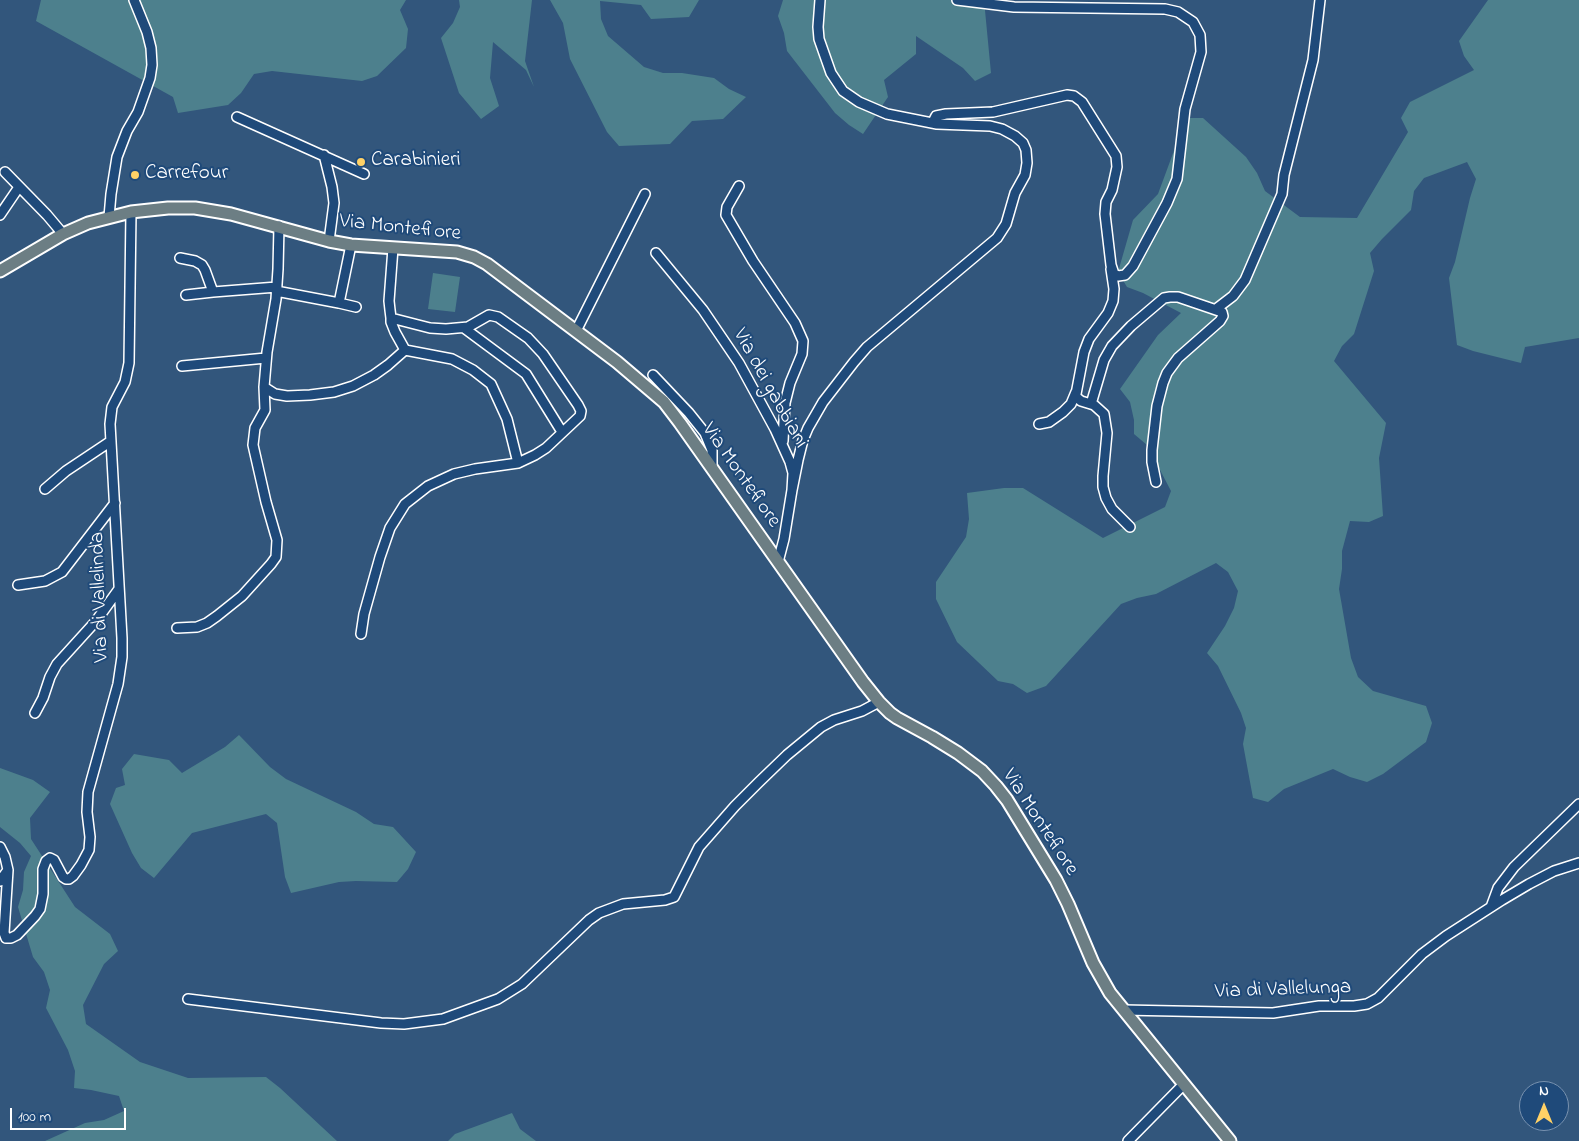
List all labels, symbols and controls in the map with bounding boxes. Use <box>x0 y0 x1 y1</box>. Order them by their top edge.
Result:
place label: Carabinieri <box>371 149 460 175</box>
marker: Carabinieri <box>355 156 367 168</box>
place label: Carrefour <box>145 162 228 188</box>
marker: Carrefour <box>129 169 141 181</box>
street label: Via Montefiore <box>338 210 462 248</box>
street label: Via dei gabbiani <box>726 325 812 453</box>
street label: Via Montefiore <box>695 419 785 533</box>
street label: Via di Vallelinda <box>86 531 116 663</box>
street label: Via Montefiore <box>995 765 1083 881</box>
street label: Via di Vallelunga <box>1214 976 1352 1006</box>
north arrow <box>1519 1081 1569 1131</box>
text: N <box>1539 1081 1549 1102</box>
scale bar <box>12 1098 129 1130</box>
text: 100 m <box>18 1106 51 1128</box>

